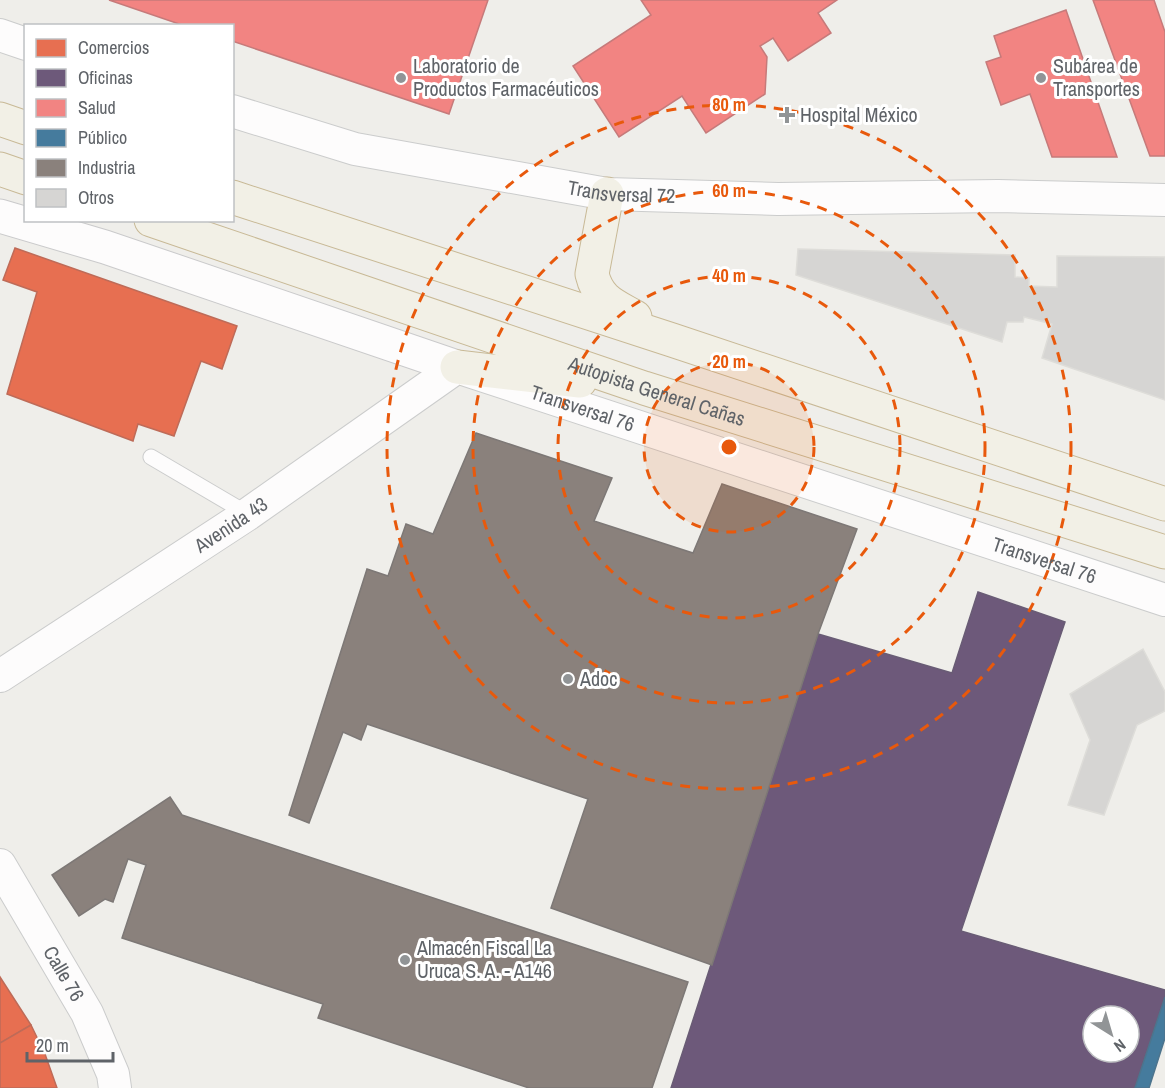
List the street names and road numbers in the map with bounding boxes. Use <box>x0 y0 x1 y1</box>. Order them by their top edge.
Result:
street label: Transversal 72 <box>566 173 676 209</box>
street label: Autopista General Cañas <box>564 349 749 432</box>
street label: Transversal 76 <box>527 378 638 438</box>
street label: Avenida 43 <box>188 490 273 559</box>
street label: Transversal 76 <box>989 530 1100 589</box>
street label: Calle 76 <box>37 941 91 1006</box>

